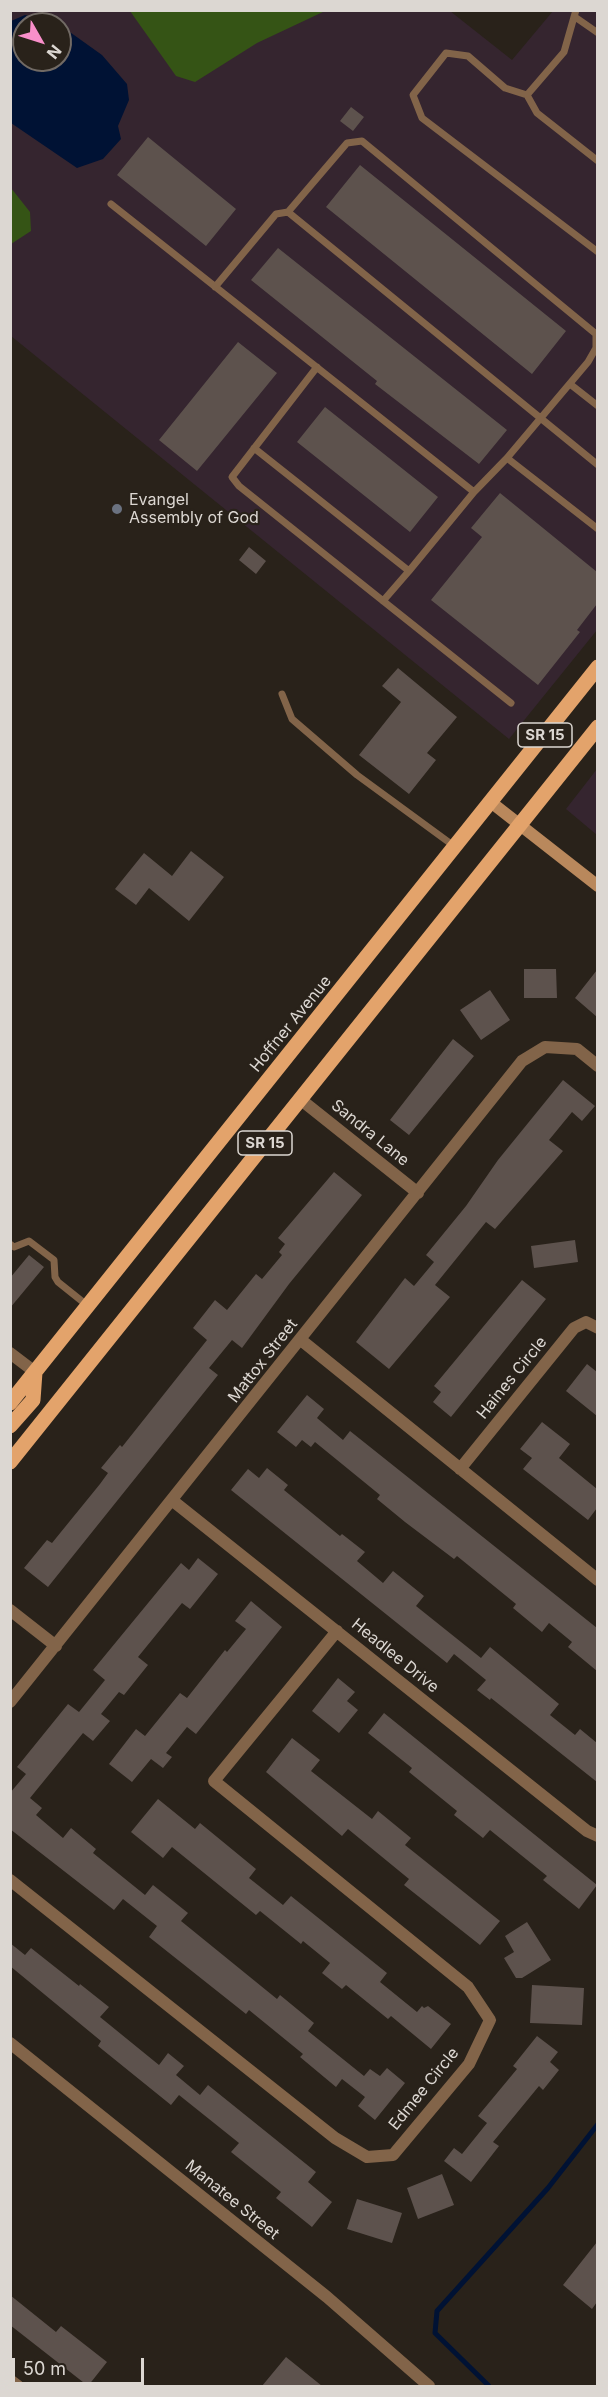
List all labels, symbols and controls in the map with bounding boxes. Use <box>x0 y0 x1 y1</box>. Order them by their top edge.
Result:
north arrow <box>12 12 72 72</box>
text: N <box>43 41 66 63</box>
place label: Evangel Assembly of God <box>129 490 259 528</box>
marker: Evangel Assembly of God <box>110 502 124 516</box>
road number: SR 15 <box>518 723 572 747</box>
street label: Hoffner Avenue <box>246 972 336 1076</box>
street label: Sandra Lane <box>327 1096 413 1170</box>
road number: SR 15 <box>238 1131 292 1155</box>
street label: Mattox Street <box>224 1315 302 1407</box>
street label: Haines Circle <box>473 1333 551 1423</box>
street label: Headlee Drive <box>347 1615 443 1697</box>
street label: Edmee Circle <box>385 2044 463 2134</box>
street label: Manatee Street <box>181 2156 283 2244</box>
scale bar <box>15 2346 147 2384</box>
text: 50 m <box>23 2358 66 2379</box>

